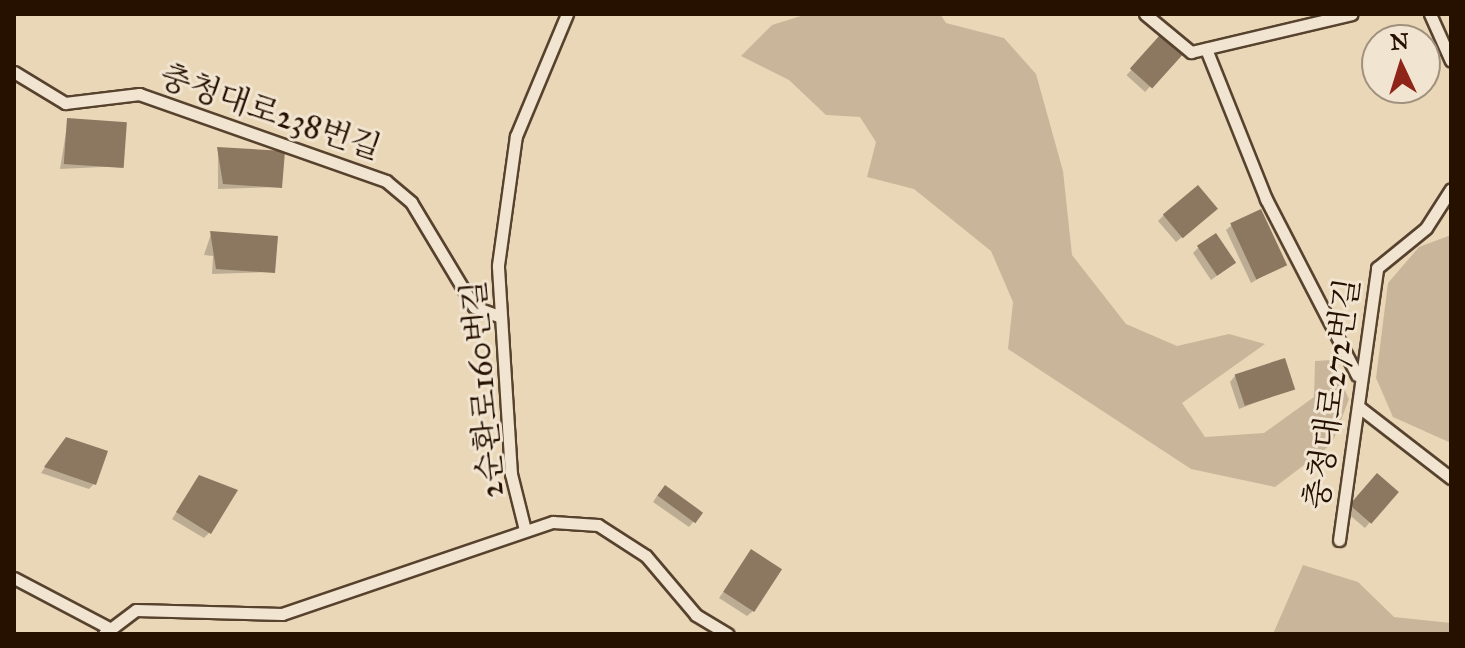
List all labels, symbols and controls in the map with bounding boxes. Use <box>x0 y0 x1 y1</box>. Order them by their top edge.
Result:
north arrow <box>1361 24 1441 104</box>
text: N <box>1389 27 1410 56</box>
street label: 충청대로238번길 <box>155 57 385 169</box>
street label: 충청대로272번길 <box>1298 276 1368 512</box>
street label: 2순환로160번길 <box>455 279 513 499</box>

